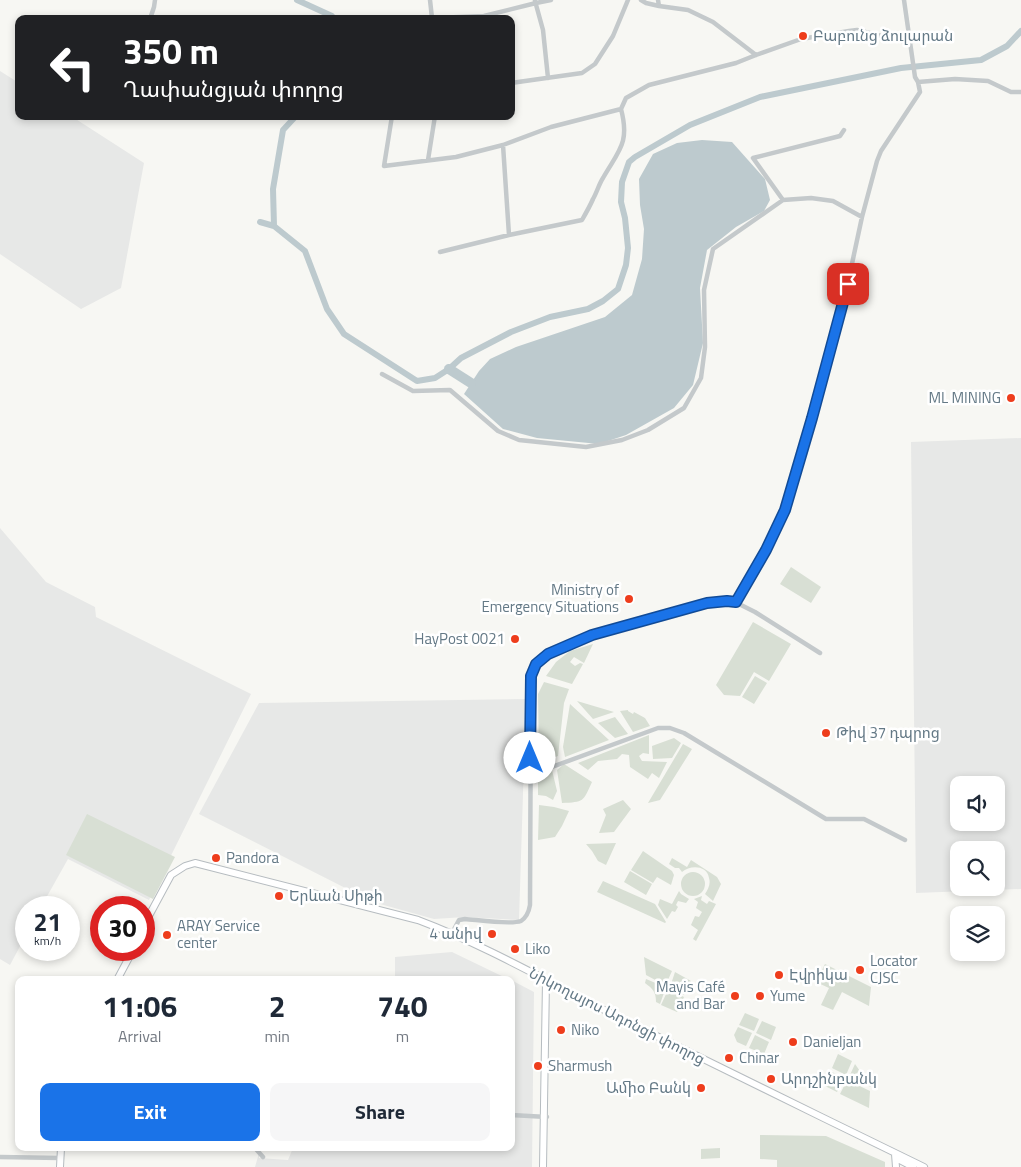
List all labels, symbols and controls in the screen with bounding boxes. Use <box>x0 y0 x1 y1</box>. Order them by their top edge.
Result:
text: 350 m <box>123 24 219 78</box>
place label: Բաբունց ձուլարան <box>813 24 953 47</box>
marker: Բաբունց ձուլարան <box>797 30 809 42</box>
icon: left <box>40 35 105 100</box>
text: Ղափանցյան փողոց <box>123 72 344 106</box>
pin <box>827 263 869 305</box>
icon: arrive <box>834 270 862 298</box>
place label: ML MINING <box>928 386 1001 409</box>
marker: ML MINING <box>1005 392 1017 404</box>
place label: Ministry of Emergency Situations <box>481 578 619 618</box>
marker: Ministry of Emergency Situations <box>623 593 635 605</box>
place label: HayPost 0021 <box>414 627 505 650</box>
marker: HayPost 0021 <box>509 633 521 645</box>
place label: Թիվ 37 դպրոց <box>836 721 940 744</box>
marker: Թիվ 37 դպրոց <box>820 727 832 739</box>
position arrow <box>503 731 555 783</box>
map controls <box>950 776 1005 961</box>
button: sound <box>950 776 1005 831</box>
button: search <box>950 841 1005 896</box>
place label: Pandora <box>226 846 279 869</box>
marker: Pandora <box>210 852 222 864</box>
place label: Երևան Սիթի <box>289 884 383 907</box>
marker: Երևան Սիթի <box>273 890 285 902</box>
speed limit sign: 30 <box>90 896 155 961</box>
text: 21 <box>33 903 62 941</box>
button: layers <box>950 906 1005 961</box>
place label: ARAY Service center <box>177 914 260 954</box>
place label: 4 անիվ <box>430 922 483 945</box>
marker: 4 անիվ <box>486 928 498 940</box>
marker: ARAY Service center <box>161 929 173 941</box>
text: km/h <box>34 931 61 950</box>
place label: Liko <box>525 937 550 960</box>
marker: Liko <box>509 943 521 955</box>
place label: Locator CJSC <box>870 949 917 989</box>
street label: Նիկողայոս Ադոնցի փողոց <box>525 961 709 1070</box>
place label: Էվրիկա <box>789 963 848 986</box>
marker: Locator CJSC <box>854 964 866 976</box>
marker: Էվրիկա <box>773 969 785 981</box>
place label: Mayis Café and Bar <box>656 975 725 1015</box>
text: 11:06 <box>102 983 177 1029</box>
text: 2 <box>269 983 286 1029</box>
text: 740 <box>377 983 428 1029</box>
place label: Yume <box>770 984 805 1007</box>
marker: Mayis Café and Bar <box>729 990 741 1002</box>
marker: Yume <box>754 990 766 1002</box>
place label: Niko <box>571 1018 599 1041</box>
text: Arrival <box>118 1024 161 1048</box>
text: min <box>264 1024 290 1048</box>
text: m <box>396 1024 409 1048</box>
marker: Niko <box>555 1024 567 1036</box>
place label: Danieljan <box>803 1030 861 1053</box>
marker: Danieljan <box>787 1036 799 1048</box>
place label: Chinar <box>739 1046 779 1069</box>
marker: Chinar <box>723 1052 735 1064</box>
place label: Sharmush <box>548 1054 612 1077</box>
marker: Sharmush <box>532 1060 544 1072</box>
place label: Արդշինբանկ <box>781 1067 877 1090</box>
marker: Արդշինբանկ <box>765 1073 777 1085</box>
place label: Ամիօ Բանկ <box>606 1076 691 1099</box>
marker: Ամիօ Բանկ <box>695 1082 707 1094</box>
button: Exit <box>40 1083 260 1141</box>
button: Share <box>270 1083 490 1141</box>

